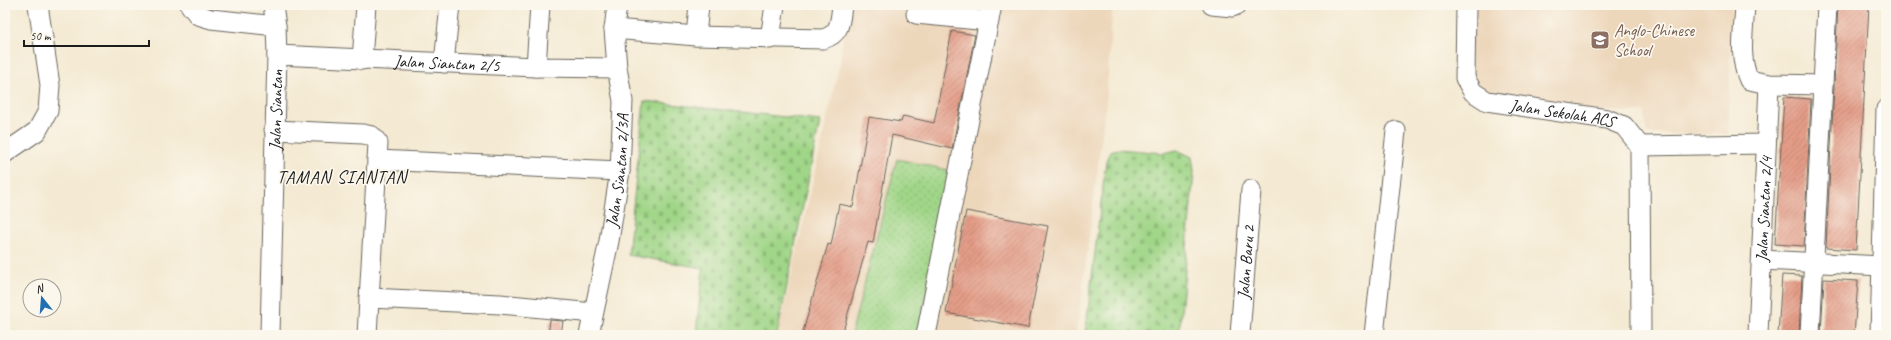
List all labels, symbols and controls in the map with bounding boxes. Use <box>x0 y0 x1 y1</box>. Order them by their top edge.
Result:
place label: Anglo-Chinese School <box>1614 20 1696 61</box>
scale bar <box>24 22 149 48</box>
text: 50 m <box>30 28 52 44</box>
school or university icon: Anglo-Chinese School <box>1589 29 1611 51</box>
street label: Jalan Siantan 2/5 <box>393 50 501 76</box>
street label: Jalan Siantan <box>265 69 288 152</box>
street label: Jalan Sekolah ACS <box>1508 94 1620 133</box>
street label: Jalan Siantan 2/3A <box>601 112 633 230</box>
street label: Jalan Siantan 2/4 <box>1751 154 1777 263</box>
district label: TAMAN SIANTAN <box>277 166 409 188</box>
street label: Jalan Baru 2 <box>1233 223 1259 301</box>
north arrow <box>22 278 62 318</box>
text: N <box>34 280 46 296</box>

